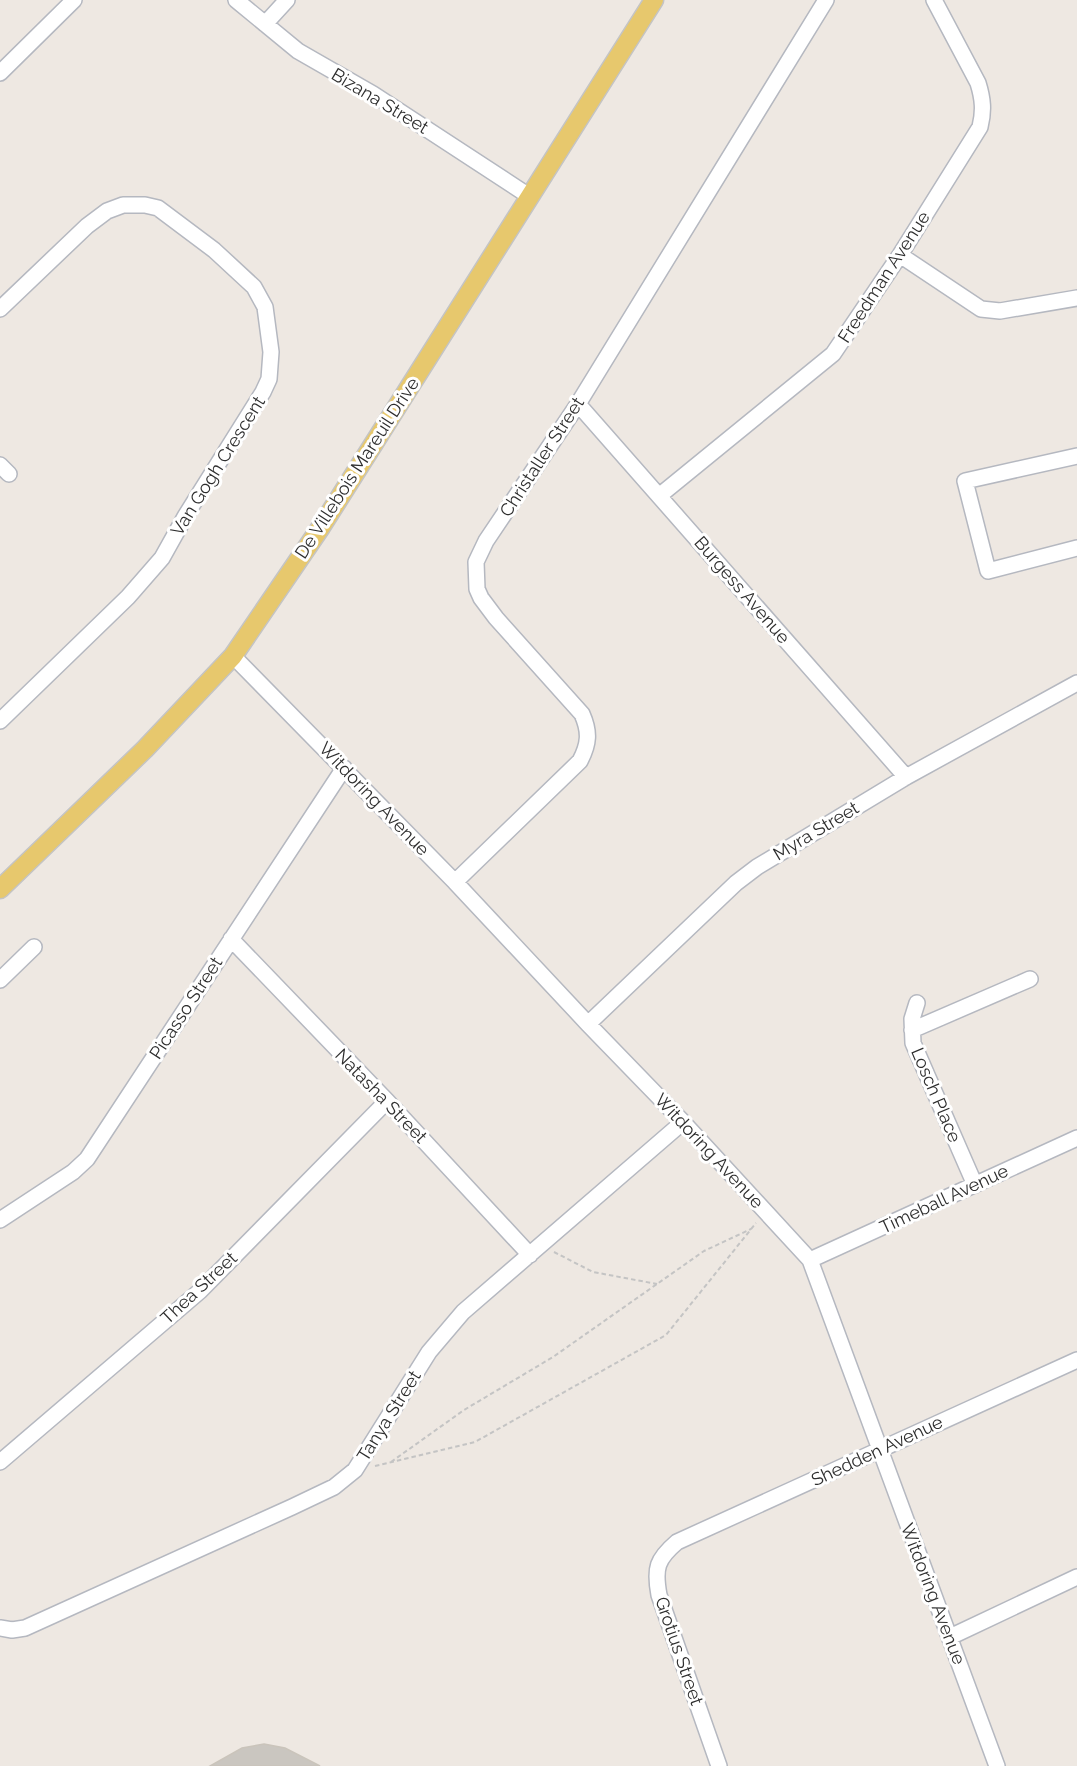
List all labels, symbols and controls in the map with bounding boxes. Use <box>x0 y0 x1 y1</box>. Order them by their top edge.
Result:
street label: Bizana Street <box>328 63 433 138</box>
street label: Freedman Avenue <box>833 207 934 346</box>
street label: De Villebois Mareuil Drive <box>290 373 423 562</box>
street label: Van Gogh Crescent <box>166 392 269 539</box>
street label: Christaller Street <box>495 393 588 520</box>
street label: Burgess Avenue <box>690 532 795 648</box>
street label: Witdoring Avenue <box>315 738 434 860</box>
street label: Myra Street <box>769 797 862 864</box>
street label: Picasso Street <box>145 953 226 1063</box>
street label: Natasha Street <box>331 1044 432 1147</box>
street label: Losch Place <box>907 1044 966 1146</box>
street label: Witdoring Avenue <box>651 1089 768 1213</box>
street label: Timeball Avenue <box>876 1159 1012 1238</box>
street label: Thea Street <box>156 1247 241 1328</box>
street label: Tanya Street <box>352 1366 425 1465</box>
street label: Shedden Avenue <box>808 1411 946 1490</box>
street label: Witdoring Avenue <box>897 1520 970 1668</box>
street label: Grotius Street <box>651 1594 708 1708</box>

